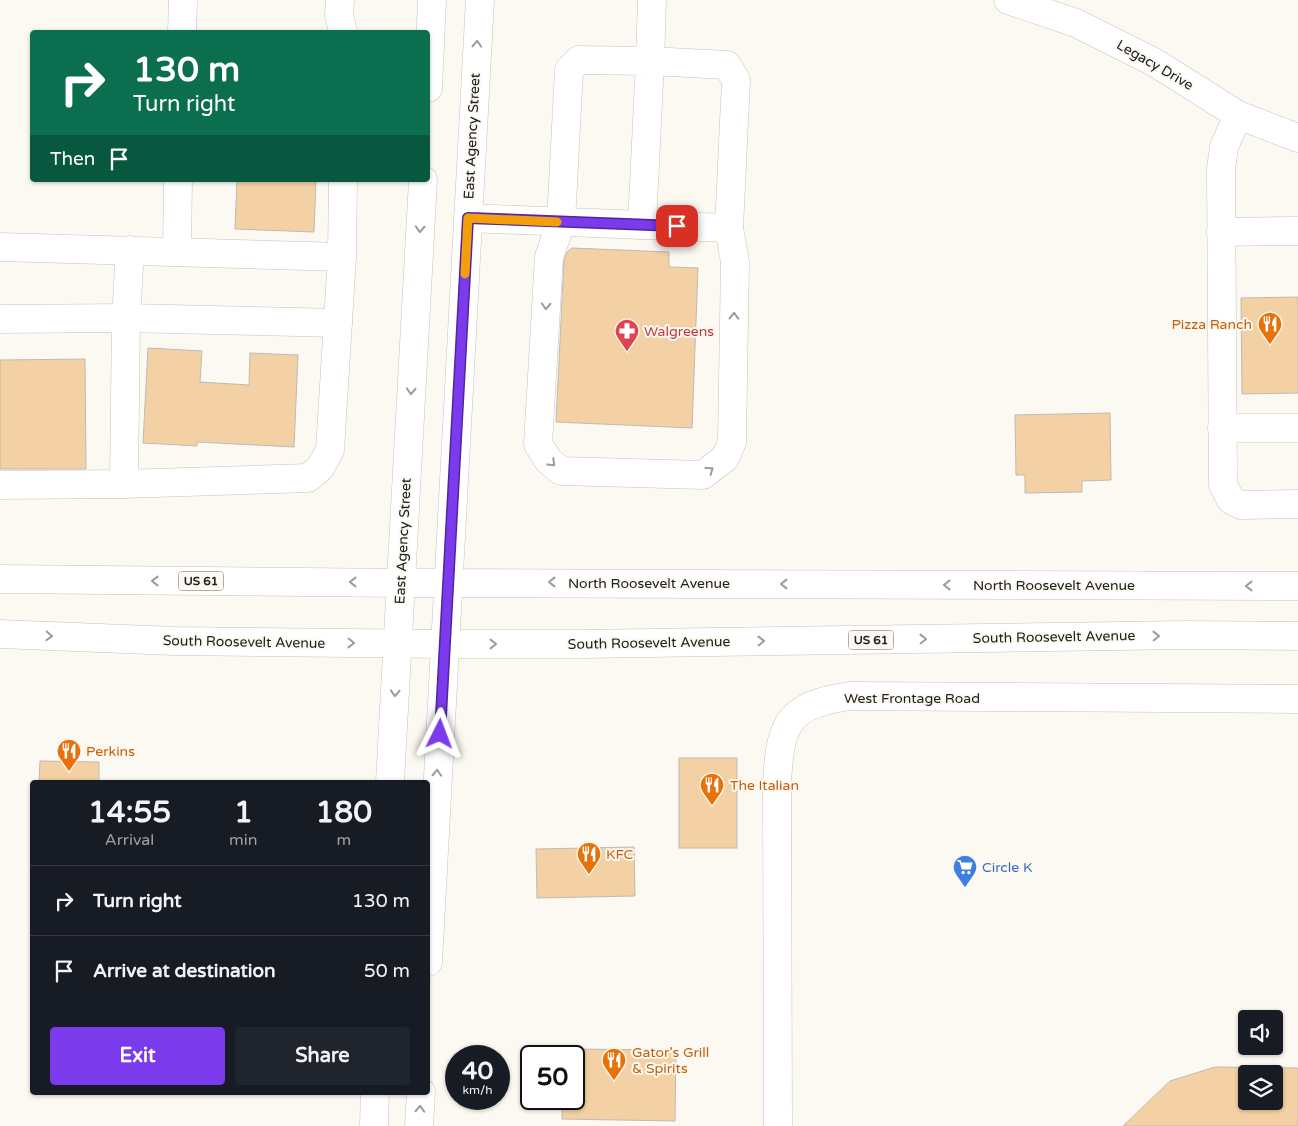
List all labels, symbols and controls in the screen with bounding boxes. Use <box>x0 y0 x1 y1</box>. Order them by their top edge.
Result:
street label: Legacy Drive <box>1114 36 1196 94</box>
one-way arrow <box>472 40 483 48</box>
text: 130 m <box>133 49 240 91</box>
icon: right <box>50 50 115 115</box>
street label: East Agency Street <box>460 72 484 200</box>
text: Turn right <box>133 91 235 117</box>
icon: arrive <box>105 145 133 173</box>
text: Then <box>50 148 95 170</box>
pin <box>656 205 698 247</box>
icon: arrive <box>663 212 691 240</box>
one-way arrow <box>415 225 426 233</box>
one-way arrow <box>541 302 552 310</box>
restaurant icon: Pizza Ranch <box>1257 311 1283 345</box>
one-way arrow <box>729 312 739 320</box>
place label: Pizza Ranch <box>1171 316 1252 333</box>
pharmacy icon: Walgreens <box>614 318 640 352</box>
place label: Walgreens <box>644 323 714 340</box>
one-way arrow <box>406 387 417 395</box>
one-way arrow <box>546 457 555 466</box>
one-way arrow <box>704 467 713 475</box>
street label: East Agency Street <box>391 477 415 605</box>
road number: US 61 <box>178 572 224 590</box>
street label: North Roosevelt Avenue <box>568 575 730 592</box>
one-way arrow <box>151 576 159 586</box>
one-way arrow <box>349 577 356 587</box>
one-way arrow <box>548 577 556 587</box>
street label: North Roosevelt Avenue <box>973 577 1135 594</box>
one-way arrow <box>780 579 788 589</box>
one-way arrow <box>943 580 950 590</box>
one-way arrow <box>1245 581 1253 591</box>
street label: South Roosevelt Avenue <box>973 627 1135 647</box>
road number: US 61 <box>848 630 894 650</box>
one-way arrow <box>45 631 53 642</box>
one-way arrow <box>1152 631 1160 641</box>
street label: South Roosevelt Avenue <box>163 632 325 652</box>
street label: South Roosevelt Avenue <box>568 633 730 653</box>
one-way arrow <box>920 634 928 644</box>
one-way arrow <box>757 636 765 647</box>
one-way arrow <box>348 638 355 648</box>
one-way arrow <box>490 639 498 649</box>
one-way arrow <box>389 689 400 697</box>
street label: West Frontage Road <box>844 690 980 707</box>
position arrow <box>413 707 465 759</box>
restaurant icon: Perkins <box>56 738 82 772</box>
place label: Perkins <box>86 743 135 760</box>
one-way arrow <box>432 769 443 777</box>
restaurant icon: The Italian <box>699 772 725 806</box>
place label: The Italian <box>730 777 799 794</box>
text: 14:55 <box>88 794 171 831</box>
text: 1 <box>234 794 253 831</box>
text: 180 <box>316 794 372 831</box>
text: Arrival <box>105 830 154 850</box>
text: min <box>229 830 258 850</box>
text: m <box>336 830 351 850</box>
restaurant icon: KFC <box>576 841 602 875</box>
place label: KFC <box>606 846 634 863</box>
supermarket icon: Circle K <box>952 854 978 888</box>
place label: Circle K <box>982 859 1032 876</box>
icon: right <box>50 887 78 915</box>
text: Turn right <box>93 890 181 912</box>
text: 130 m <box>352 890 410 912</box>
icon: arrive <box>50 957 78 985</box>
text: Arrive at destination <box>93 960 276 982</box>
text: 50 m <box>364 960 410 982</box>
map controls <box>1238 1010 1283 1110</box>
button: sound <box>1238 1010 1283 1055</box>
button: Exit <box>50 1027 225 1085</box>
button: Share <box>235 1027 410 1085</box>
place label: Gator's Grill & Spirits <box>632 1044 709 1077</box>
speed limit sign: 50 <box>520 1045 585 1110</box>
restaurant icon: Gator's Grill & Spirits <box>601 1047 627 1081</box>
text: 40 <box>462 1056 493 1086</box>
button: layers <box>1238 1065 1283 1110</box>
text: km/h <box>462 1083 493 1097</box>
one-way arrow <box>414 1105 425 1113</box>

